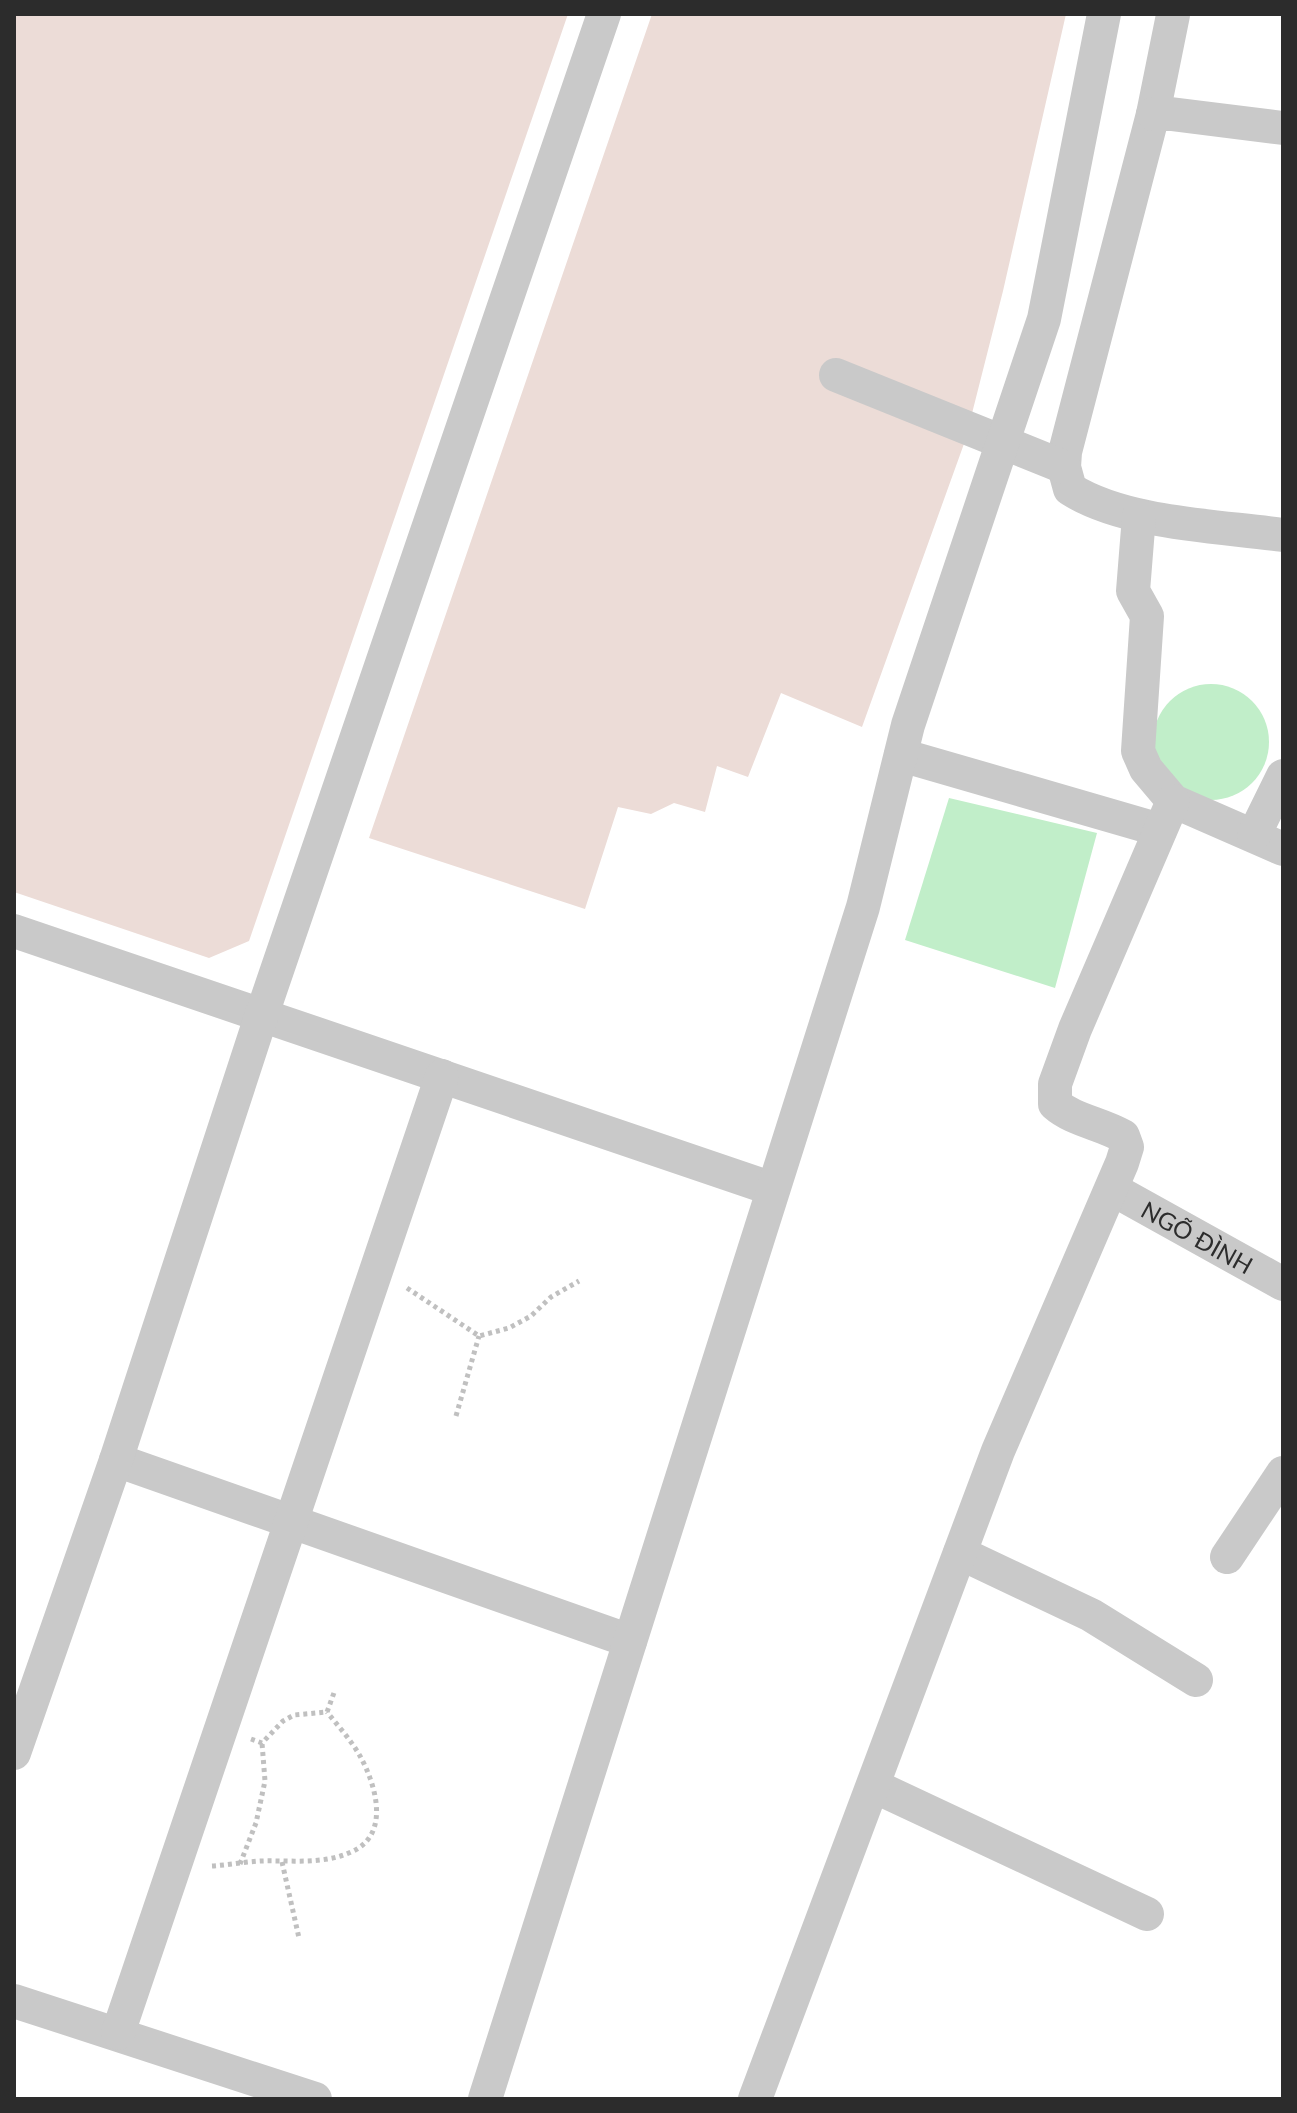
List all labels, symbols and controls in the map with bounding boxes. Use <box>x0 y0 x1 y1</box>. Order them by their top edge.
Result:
street label: NGÕ ĐÌNH <box>1137 1194 1259 1279</box>

